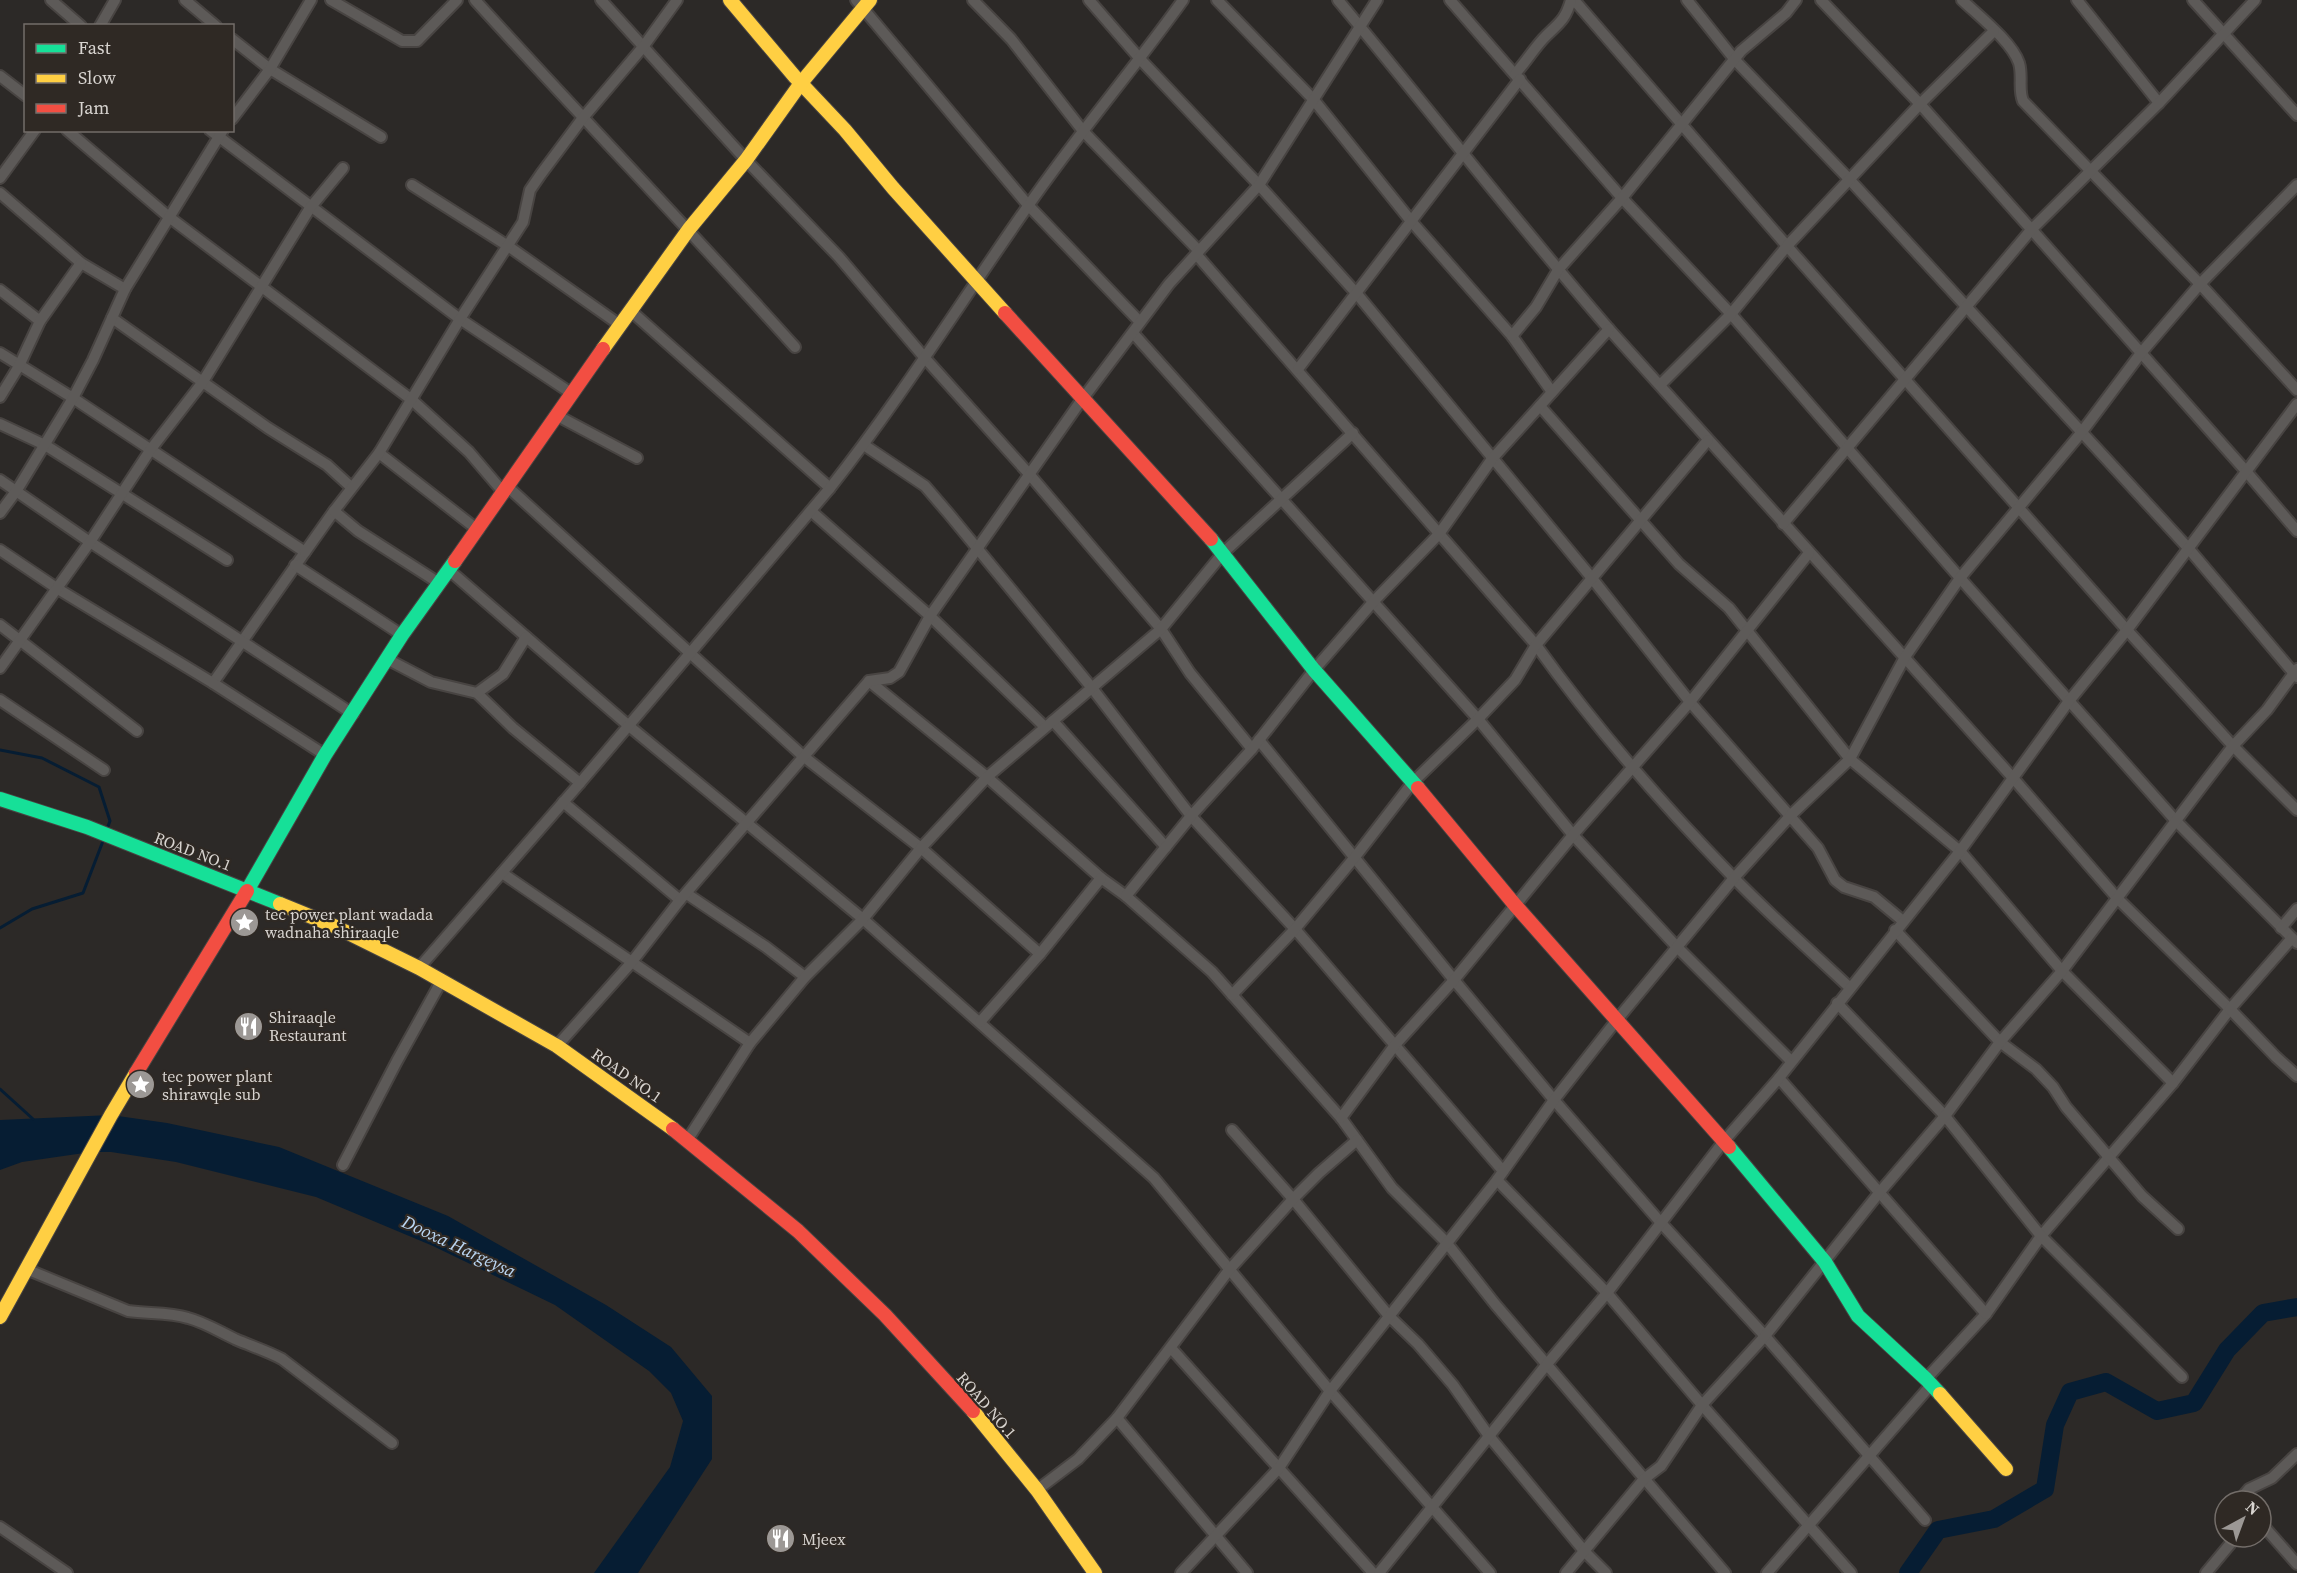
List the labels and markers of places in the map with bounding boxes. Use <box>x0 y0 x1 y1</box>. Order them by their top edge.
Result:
place label: tec power plant wadada wadnaha shiraaqle <box>265 903 434 943</box>
place icon: tec power plant wadada wadnaha shiraaqle <box>228 907 260 939</box>
place label: Shiraaqle Restaurant <box>269 1006 347 1046</box>
restaurant icon: Shiraaqle Restaurant <box>232 1010 264 1042</box>
place label: tec power plant shirawqle sub <box>162 1065 273 1105</box>
place icon: tec power plant shirawqle sub <box>125 1069 157 1101</box>
restaurant icon: Mjeex <box>765 1523 797 1555</box>
place label: Mjeex <box>802 1528 846 1550</box>

